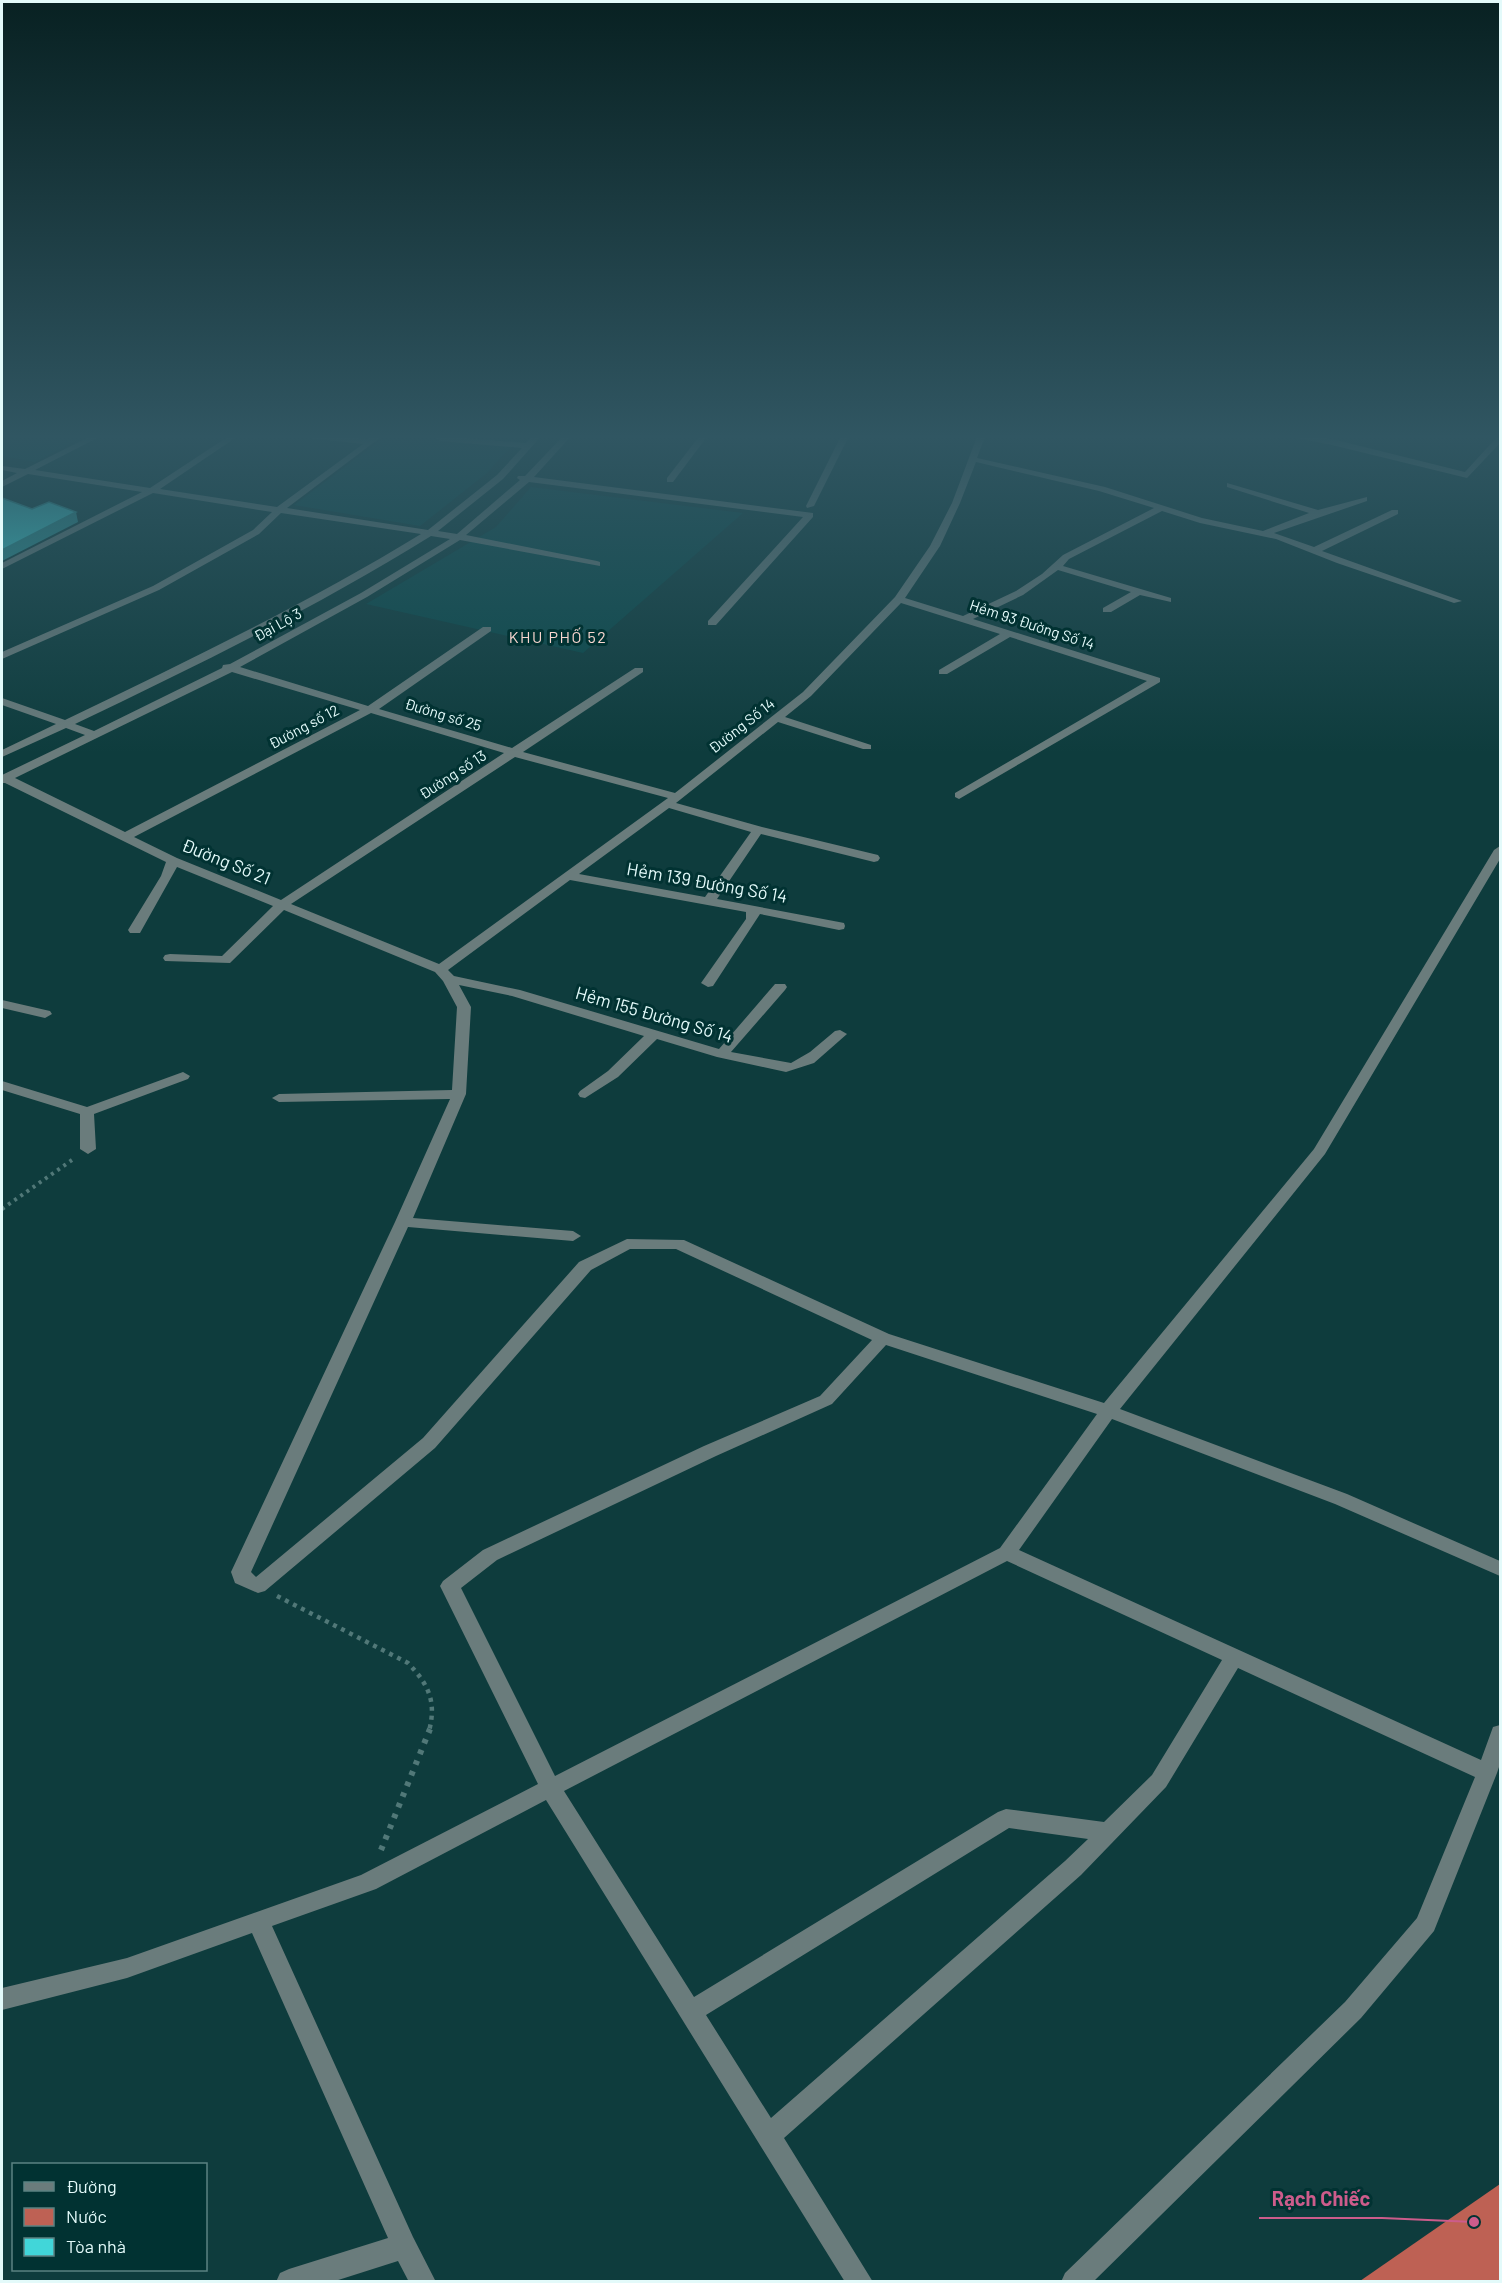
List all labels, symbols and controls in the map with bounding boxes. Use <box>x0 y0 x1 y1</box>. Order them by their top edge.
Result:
street label: Hẻm 93 Đường Số 14 <box>968 595 1097 653</box>
street label: Đại Lộ 3 <box>250 604 305 645</box>
district label: KHU PHỐ 52 <box>509 627 607 646</box>
street label: Đường số 25 <box>403 694 484 734</box>
street label: Đường Số 14 <box>705 694 778 756</box>
street label: Đường số 12 <box>265 700 342 752</box>
street label: Đường số 13 <box>415 746 489 803</box>
street label: Đường Số 21 <box>179 833 274 889</box>
street label: Hẻm 139 Đường Số 14 <box>625 857 789 907</box>
street label: Hẻm 155 Đường Số 14 <box>573 981 735 1047</box>
legend <box>12 2163 207 2271</box>
text: Đường <box>66 2175 117 2197</box>
callout: Rạch Chiếc <box>1259 2180 1382 2218</box>
text: Rạch Chiếc <box>1272 2186 1370 2210</box>
text: Nước <box>66 2205 107 2227</box>
text: Tòa nhà <box>66 2235 126 2257</box>

